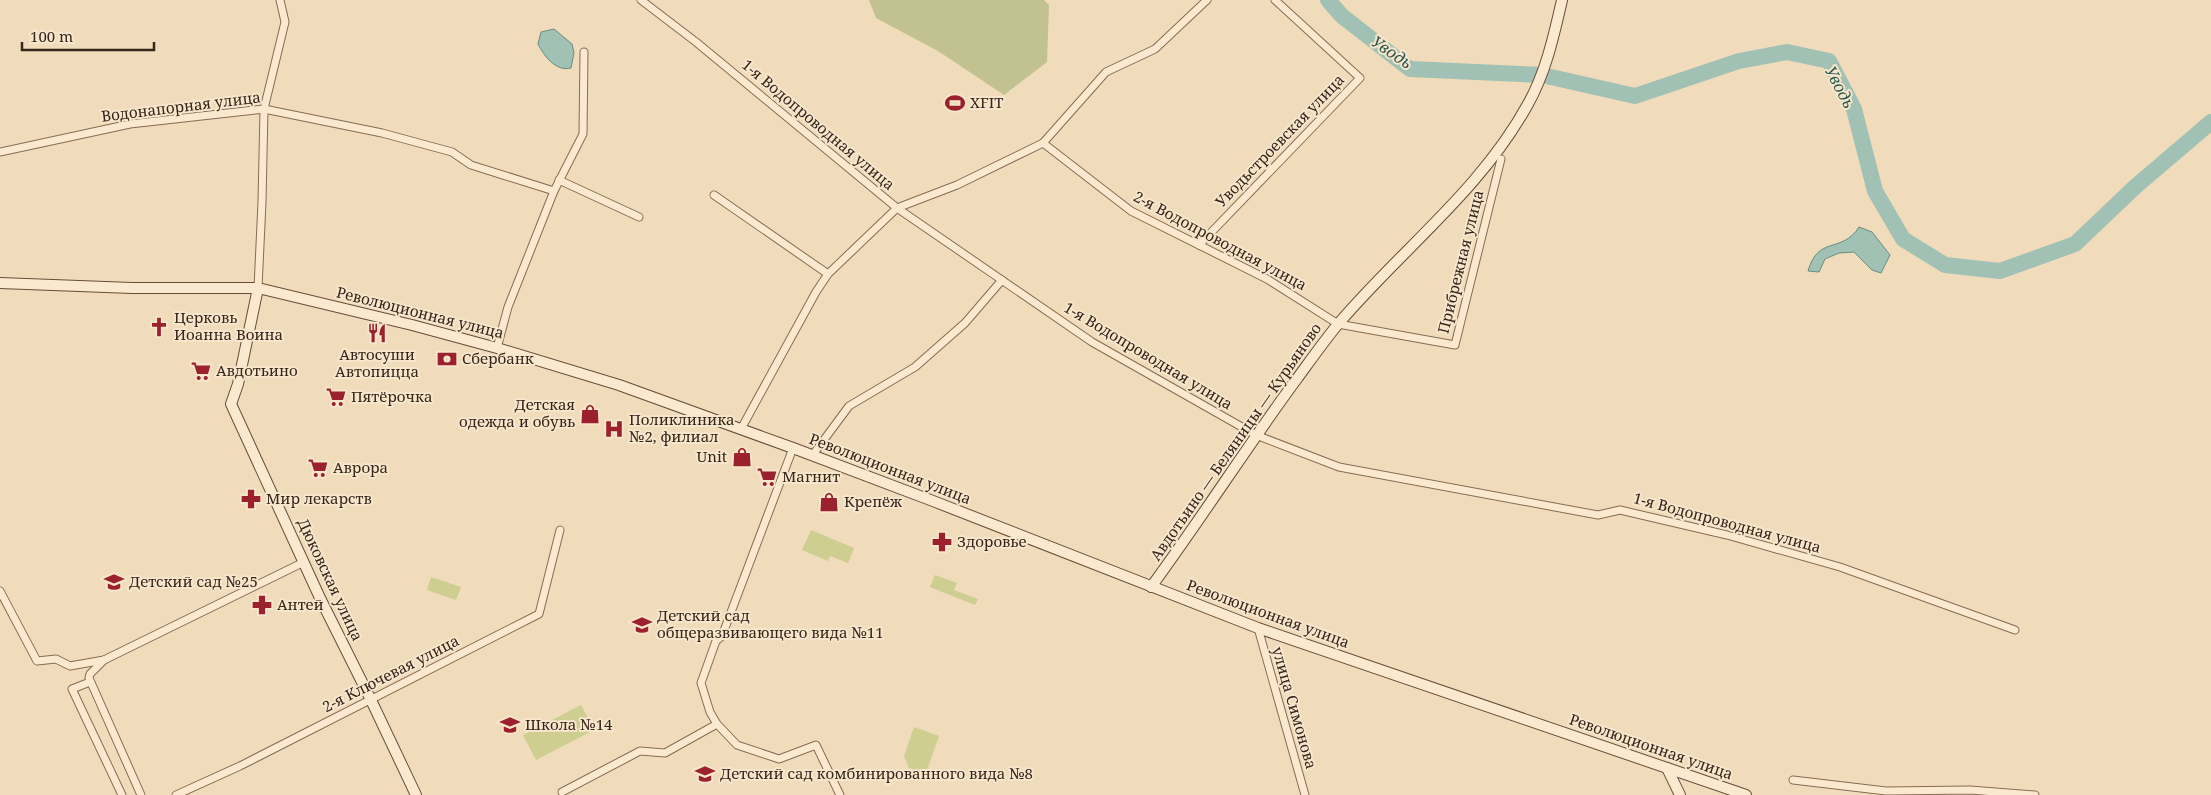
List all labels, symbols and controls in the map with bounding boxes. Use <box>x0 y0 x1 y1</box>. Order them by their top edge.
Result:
scale bar <box>22 20 155 52</box>
text: 100 m <box>30 26 73 46</box>
water label: Уводь <box>1367 30 1417 74</box>
street label: 1-я Водопроводная улица <box>738 54 899 194</box>
water label: Уводь <box>1820 62 1860 112</box>
street label: Уводьстроевская улица <box>1210 70 1348 211</box>
street label: Водонапорная улица <box>100 86 262 126</box>
sports icon: XFIT <box>944 92 966 114</box>
place label: XFIT <box>970 92 1003 112</box>
street label: 2-я Водопроводная улица <box>1130 186 1311 294</box>
street label: Прибрежная улица <box>1433 188 1488 336</box>
street label: Революционная улица <box>334 282 506 343</box>
street label: 1-я Водопроводная улица <box>1060 297 1237 414</box>
place label: Церковь Иоанна Воина <box>174 307 283 344</box>
church icon: Церковь Иоанна Воина <box>148 316 170 338</box>
street label: Авдотьино — Беляницы — Курьяново <box>1145 319 1325 564</box>
restaurant icon: Автосуши Автопицца <box>366 322 388 344</box>
place label: Автосуши Автопицца <box>335 344 419 381</box>
bank icon: Сбербанк <box>436 348 458 370</box>
place label: Сбербанк <box>462 348 534 368</box>
supermarket icon: Авдотьино <box>190 360 212 382</box>
place label: Авдотьино <box>216 360 298 380</box>
supermarket icon: Пятёрочка <box>325 386 347 408</box>
place label: Пятёрочка <box>351 386 432 406</box>
place label: Детская одежда и обувь <box>459 394 575 431</box>
shop icon: Детская одежда и обувь <box>579 403 601 425</box>
place label: Поликлиника №2, филиал <box>629 409 735 446</box>
hospital icon: Поликлиника №2, филиал <box>603 418 625 440</box>
street label: Революционная улица <box>807 428 974 508</box>
place label: Unit <box>696 446 727 466</box>
shop icon: Unit <box>731 446 753 468</box>
supermarket icon: Аврора <box>307 457 329 479</box>
place label: Аврора <box>333 457 388 477</box>
supermarket icon: Магнит <box>756 466 778 488</box>
place label: Магнит <box>782 466 840 486</box>
street label: 1-я Водопроводная улица <box>1631 487 1823 557</box>
pharmacy icon: Мир лекарств <box>240 488 262 510</box>
place label: Мир лекарств <box>266 488 372 508</box>
shop icon: Крепёж <box>818 491 840 513</box>
place label: Крепёж <box>844 491 902 511</box>
street label: Дюковская улица <box>294 515 368 644</box>
pharmacy icon: Здоровье <box>931 531 953 553</box>
place label: Здоровье <box>957 531 1026 551</box>
school or university icon: Детский сад №25 <box>103 571 125 593</box>
place label: Детский сад №25 <box>129 571 258 591</box>
street label: Революционная улица <box>1184 574 1353 652</box>
pharmacy icon: Антей <box>251 594 273 616</box>
place label: Антей <box>277 594 324 614</box>
place label: Детский сад общеразвивающего вида №11 <box>657 605 884 642</box>
school or university icon: Детский сад общеразвивающего вида №11 <box>631 614 653 636</box>
street label: 2-я Ключевая улица <box>319 630 462 716</box>
street label: улица Симонова <box>1268 644 1322 771</box>
street label: Революционная улица <box>1567 709 1736 783</box>
school or university icon: Школа №14 <box>499 714 521 736</box>
place label: Школа №14 <box>525 714 613 734</box>
school or university icon: Детский сад комбинированного вида №8 <box>694 763 716 785</box>
place label: Детский сад комбинированного вида №8 <box>720 763 1033 783</box>

